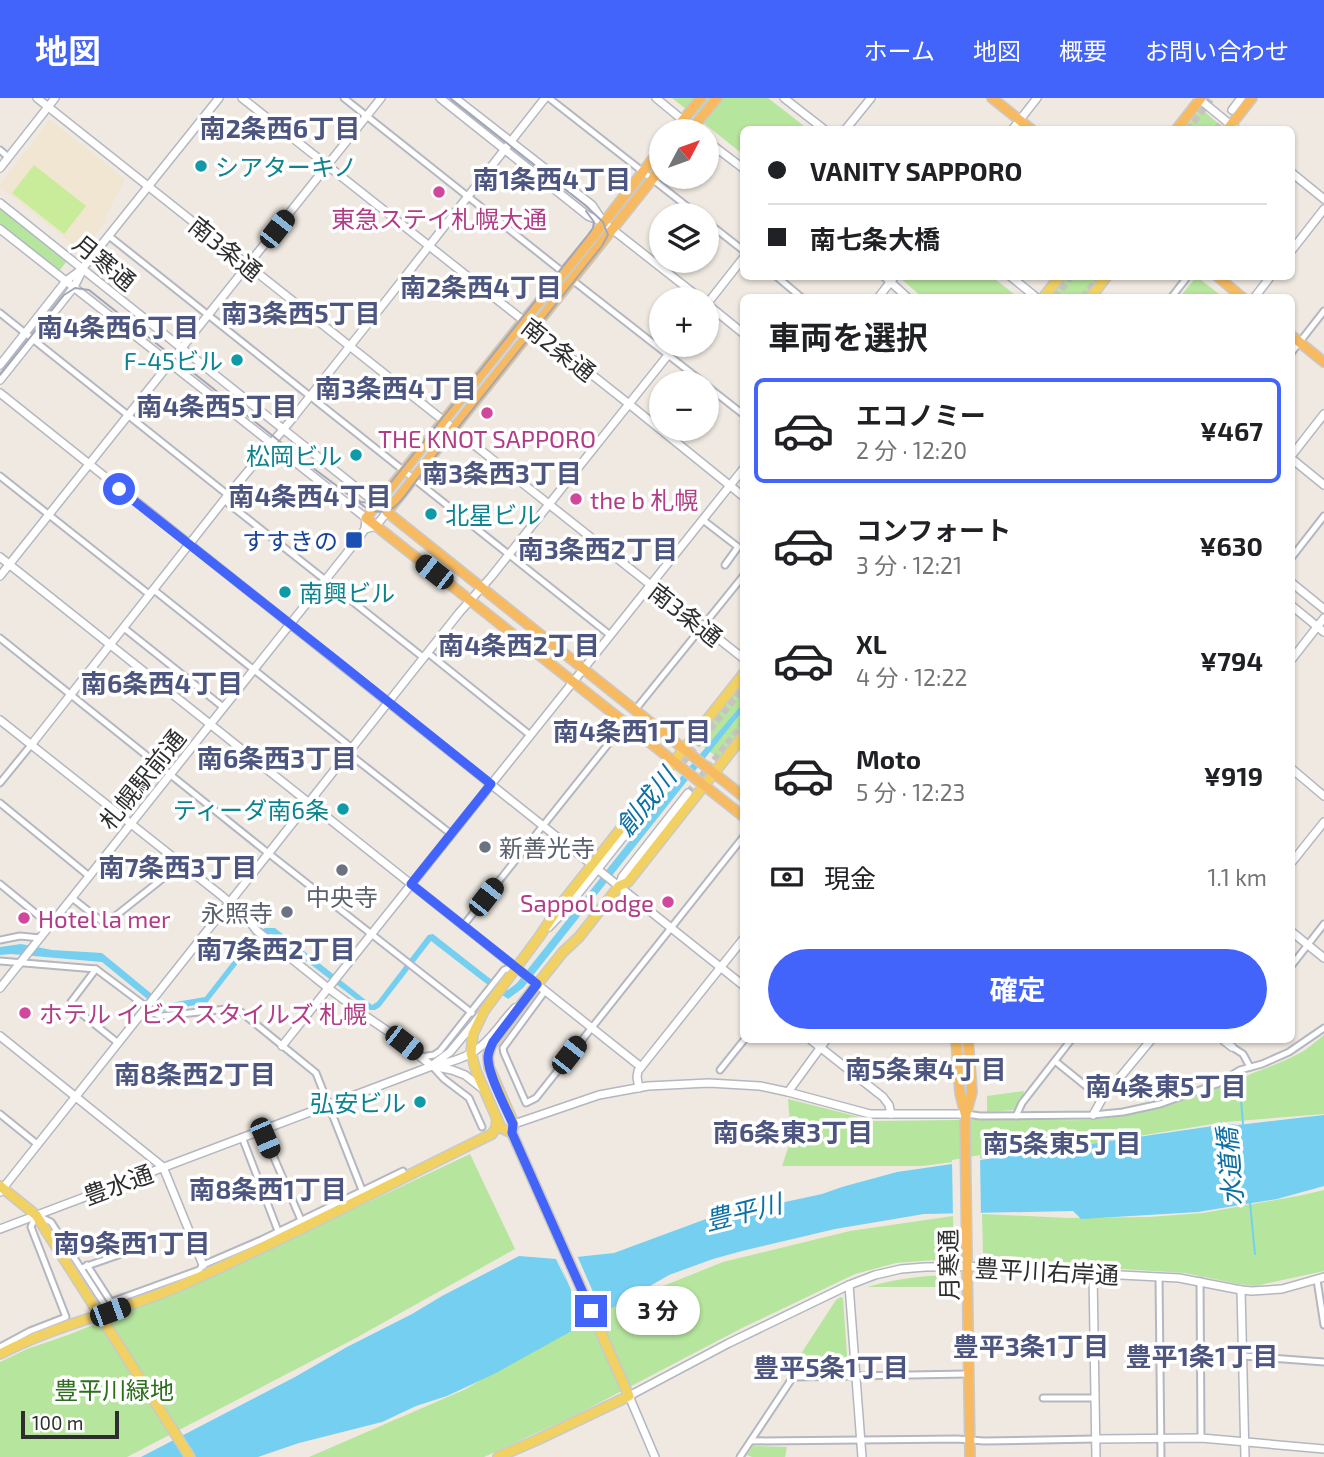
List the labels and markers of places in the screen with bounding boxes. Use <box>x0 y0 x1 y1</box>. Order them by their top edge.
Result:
place label: シアターキノ <box>215 152 357 181</box>
marker: シアターキノ <box>193 158 209 174</box>
marker: 東急ステイ札幌大通 <box>431 184 447 200</box>
place label: 東急ステイ札幌大通 <box>331 204 547 233</box>
place label: F-45ビル <box>124 346 223 375</box>
marker: F-45ビル <box>229 352 245 368</box>
marker: THE KNOT SAPPORO <box>479 405 495 421</box>
place label: THE KNOT SAPPORO <box>378 424 596 453</box>
place label: 松岡ビル <box>246 441 342 470</box>
marker: 松岡ビル <box>348 447 364 463</box>
place label: the b 札幌 <box>590 485 698 514</box>
marker: the b 札幌 <box>568 491 584 507</box>
place label: 北星ビル <box>445 500 541 529</box>
marker: 北星ビル <box>423 506 439 522</box>
place label: すすきの <box>242 526 338 555</box>
marker: すすきの <box>344 530 364 550</box>
place label: 南興ビル <box>299 578 395 607</box>
marker: 南興ビル <box>277 584 293 600</box>
place label: ティーダ南6条 <box>173 795 329 824</box>
marker: ティーダ南6条 <box>335 801 351 817</box>
place label: 新善光寺 <box>499 833 595 862</box>
marker: 新善光寺 <box>477 839 493 855</box>
marker: 中央寺 <box>334 862 350 878</box>
place label: 中央寺 <box>306 882 378 911</box>
place label: SappoLodge <box>520 888 654 917</box>
marker: SappoLodge <box>660 894 676 910</box>
place label: 永照寺 <box>201 898 273 927</box>
place label: Hotel la mer <box>38 904 171 933</box>
marker: 永照寺 <box>279 904 295 920</box>
marker: Hotel la mer <box>16 910 32 926</box>
place label: ホテル イビス スタイルズ 札幌 <box>39 999 367 1028</box>
marker: ホテル イビス スタイルズ 札幌 <box>17 1005 33 1021</box>
place label: 弘安ビル <box>310 1088 406 1117</box>
marker: 弘安ビル <box>412 1094 428 1110</box>

